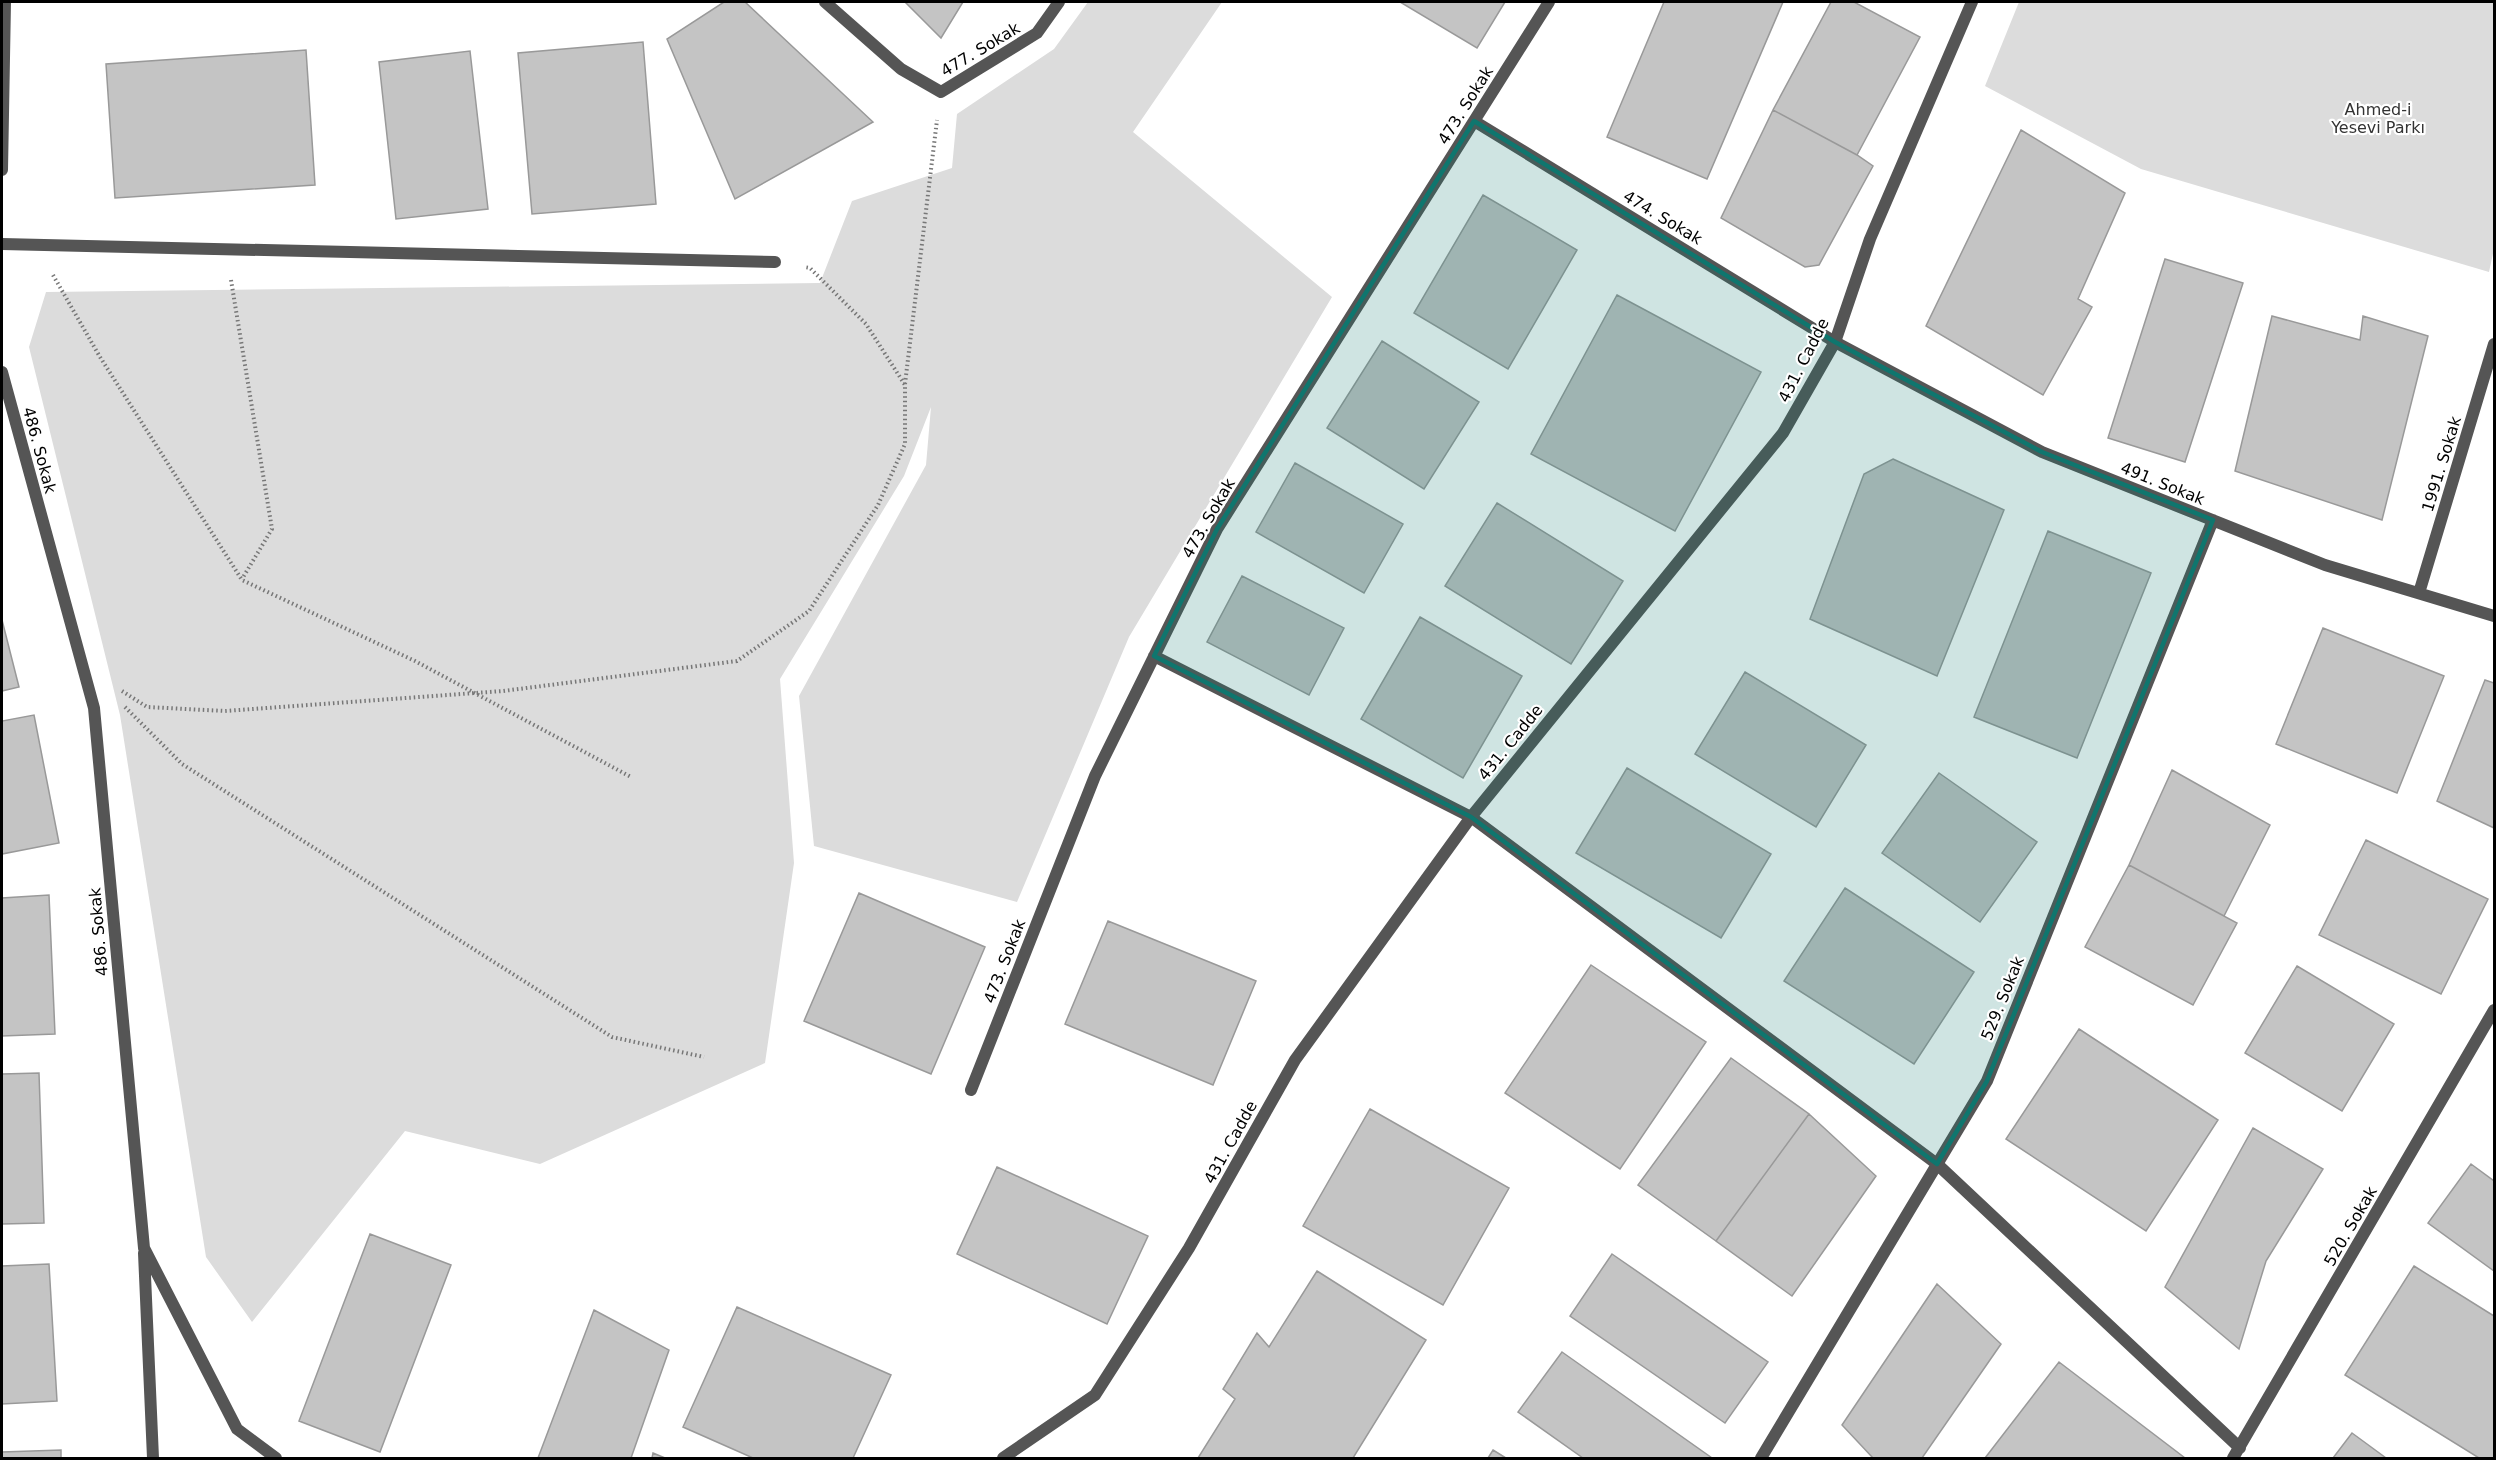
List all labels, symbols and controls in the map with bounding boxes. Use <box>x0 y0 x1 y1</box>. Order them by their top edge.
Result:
street label: 477. Sokak <box>937 18 1024 80</box>
street label: 473. Sokak <box>1434 62 1497 148</box>
park label: Ahmed-i Yesevi Parkı <box>2330 100 2425 137</box>
street label: 474. Sokak <box>1620 186 1706 249</box>
street label: 431. Cadde <box>1774 315 1833 405</box>
street label: 486. Sokak <box>19 405 60 496</box>
street label: 1991. Sokak <box>2418 413 2465 514</box>
street label: 491. Sokak <box>2118 458 2208 509</box>
street label: 473. Sokak <box>1178 474 1239 561</box>
street label: 431. Cadde <box>1474 701 1547 784</box>
street label: 486. Sokak <box>85 886 112 977</box>
street label: 473. Sokak <box>980 916 1029 1006</box>
street label: 529. Sokak <box>1977 953 2028 1043</box>
street label: 431. Cadde <box>1200 1097 1261 1187</box>
street label: 520. Sokak <box>2320 1182 2381 1269</box>

